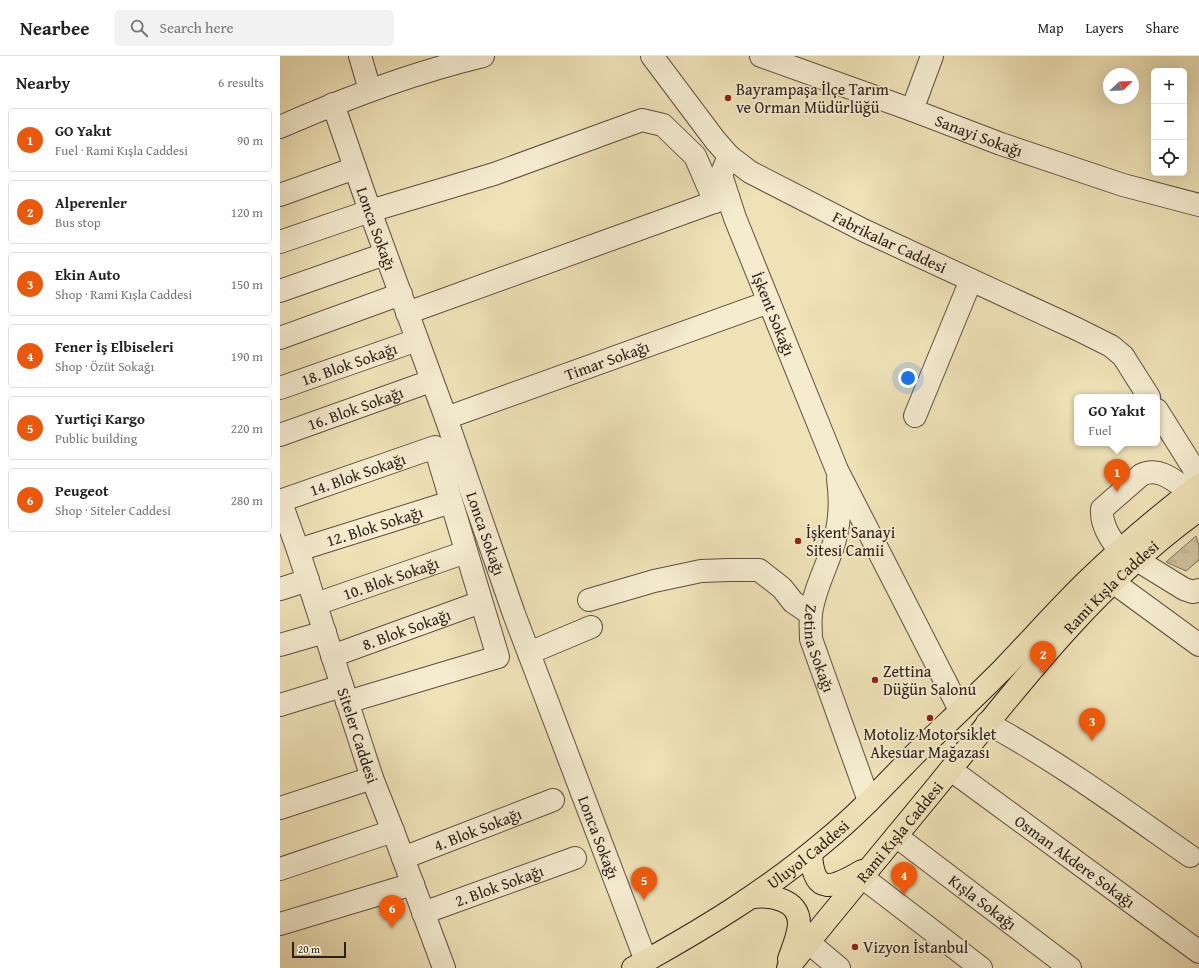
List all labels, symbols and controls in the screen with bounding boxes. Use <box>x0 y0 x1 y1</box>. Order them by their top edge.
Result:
search box <box>114 10 394 46</box>
text: Nearbee <box>20 14 90 42</box>
icon: search <box>128 17 150 39</box>
text: Search here <box>160 17 234 38</box>
text: Map <box>1038 18 1064 38</box>
text: Layers <box>1086 18 1124 38</box>
text: Share <box>1146 18 1179 38</box>
north arrow <box>1103 68 1139 104</box>
map controls <box>1151 68 1187 176</box>
button: + <box>1151 68 1187 104</box>
text: Nearby <box>16 70 70 95</box>
text: 6 results <box>218 73 264 92</box>
place label: Bayrampaşa İlçe Tarım ve Orman Müdürlüğü <box>736 77 889 119</box>
marker: Bayrampaşa İlçe Tarım ve Orman Müdürlüğü <box>723 93 733 103</box>
button: − <box>1151 104 1187 140</box>
street label: Sanayi Sokağı <box>932 108 1027 163</box>
text: GO Yakıt <box>55 120 112 141</box>
text: 1 <box>27 131 33 150</box>
text: 90 m <box>237 131 263 150</box>
button: locate <box>1151 140 1187 176</box>
text: Fuel · Rami Kışla Caddesi <box>55 141 188 160</box>
street label: Lonca Sokağı <box>351 184 403 274</box>
text: Alperenler <box>55 192 127 213</box>
text: 2 <box>27 203 33 222</box>
text: 120 m <box>231 203 263 222</box>
street label: Fabrikalar Caddesi <box>829 204 951 279</box>
text: Bus stop <box>55 213 101 232</box>
text: Ekin Auto <box>55 264 120 285</box>
street label: İşkent Sokağı <box>746 268 802 360</box>
text: 3 <box>27 275 33 294</box>
text: 150 m <box>231 275 263 294</box>
text: Shop · Rami Kışla Caddesi <box>55 285 192 304</box>
street label: Timar Sokağı <box>561 334 653 386</box>
text: Fener İş Elbiseleri <box>55 336 174 357</box>
street label: 18. Blok Sokağı <box>298 336 401 392</box>
text: 4 <box>27 347 33 366</box>
text: 190 m <box>231 347 263 366</box>
text: Shop · Özüt Sokağı <box>55 357 154 376</box>
your location <box>898 368 918 388</box>
street label: 16. Blok Sokağı <box>304 380 407 436</box>
popup <box>1074 394 1160 446</box>
text: GO Yakıt <box>1089 400 1145 421</box>
text: Yurtiçi Kargo <box>55 408 145 429</box>
text: 5 <box>27 419 33 438</box>
text: 220 m <box>231 419 263 438</box>
text: Fuel <box>1089 421 1112 440</box>
text: Public building <box>55 429 137 448</box>
street label: 14. Blok Sokağı <box>306 446 409 502</box>
pin: 1 <box>1104 459 1130 492</box>
text: Peugeot <box>55 480 109 501</box>
street label: Lonca Sokağı <box>460 488 512 579</box>
text: 6 <box>27 491 33 510</box>
text: 280 m <box>231 491 263 510</box>
street label: 12. Blok Sokağı <box>323 499 426 553</box>
text: Shop · Siteler Caddesi <box>55 501 171 520</box>
place label: İşkent Sanayi Sitesi Camii <box>806 520 896 562</box>
street label: Rami Kışla Caddesi <box>1057 534 1164 639</box>
marker: İşkent Sanayi Sitesi Camii <box>793 536 803 546</box>
street label: 10. Blok Sokağı <box>339 550 442 606</box>
street label: 8. Blok Sokağı <box>359 602 454 656</box>
street label: Zetina Sokağı <box>798 602 841 696</box>
pin: 2 <box>1030 641 1056 674</box>
place label: Zettina Düğün Salonu <box>883 659 977 701</box>
marker: Zettina Düğün Salonu <box>870 675 880 685</box>
street label: Siteler Caddesi <box>331 684 385 787</box>
pin: 3 <box>1079 708 1105 741</box>
marker: Motoliz Motorsiklet Akesuar Mağazası <box>925 713 935 723</box>
place label: Motoliz Motorsiklet Akesuar Mağazası <box>864 722 997 764</box>
street label: Rami Kışla Caddesi <box>850 775 949 888</box>
street label: Lonca Sokağı <box>572 792 626 883</box>
street label: 4. Blok Sokağı <box>430 801 526 857</box>
street label: Osman Akdere Sokağı <box>1010 809 1141 914</box>
street label: Uluyol Caddesi <box>762 814 855 894</box>
street label: 2. Blok Sokağı <box>452 858 547 912</box>
pin: 4 <box>891 862 917 895</box>
pin: 5 <box>631 867 657 900</box>
street label: Kışla Sokağı <box>944 868 1022 936</box>
pin: 6 <box>379 895 405 928</box>
place label: Vizyon İstanbul <box>863 935 969 959</box>
scale bar <box>292 940 346 959</box>
text: 20 m <box>298 941 320 957</box>
marker: Vizyon İstanbul <box>850 942 860 952</box>

